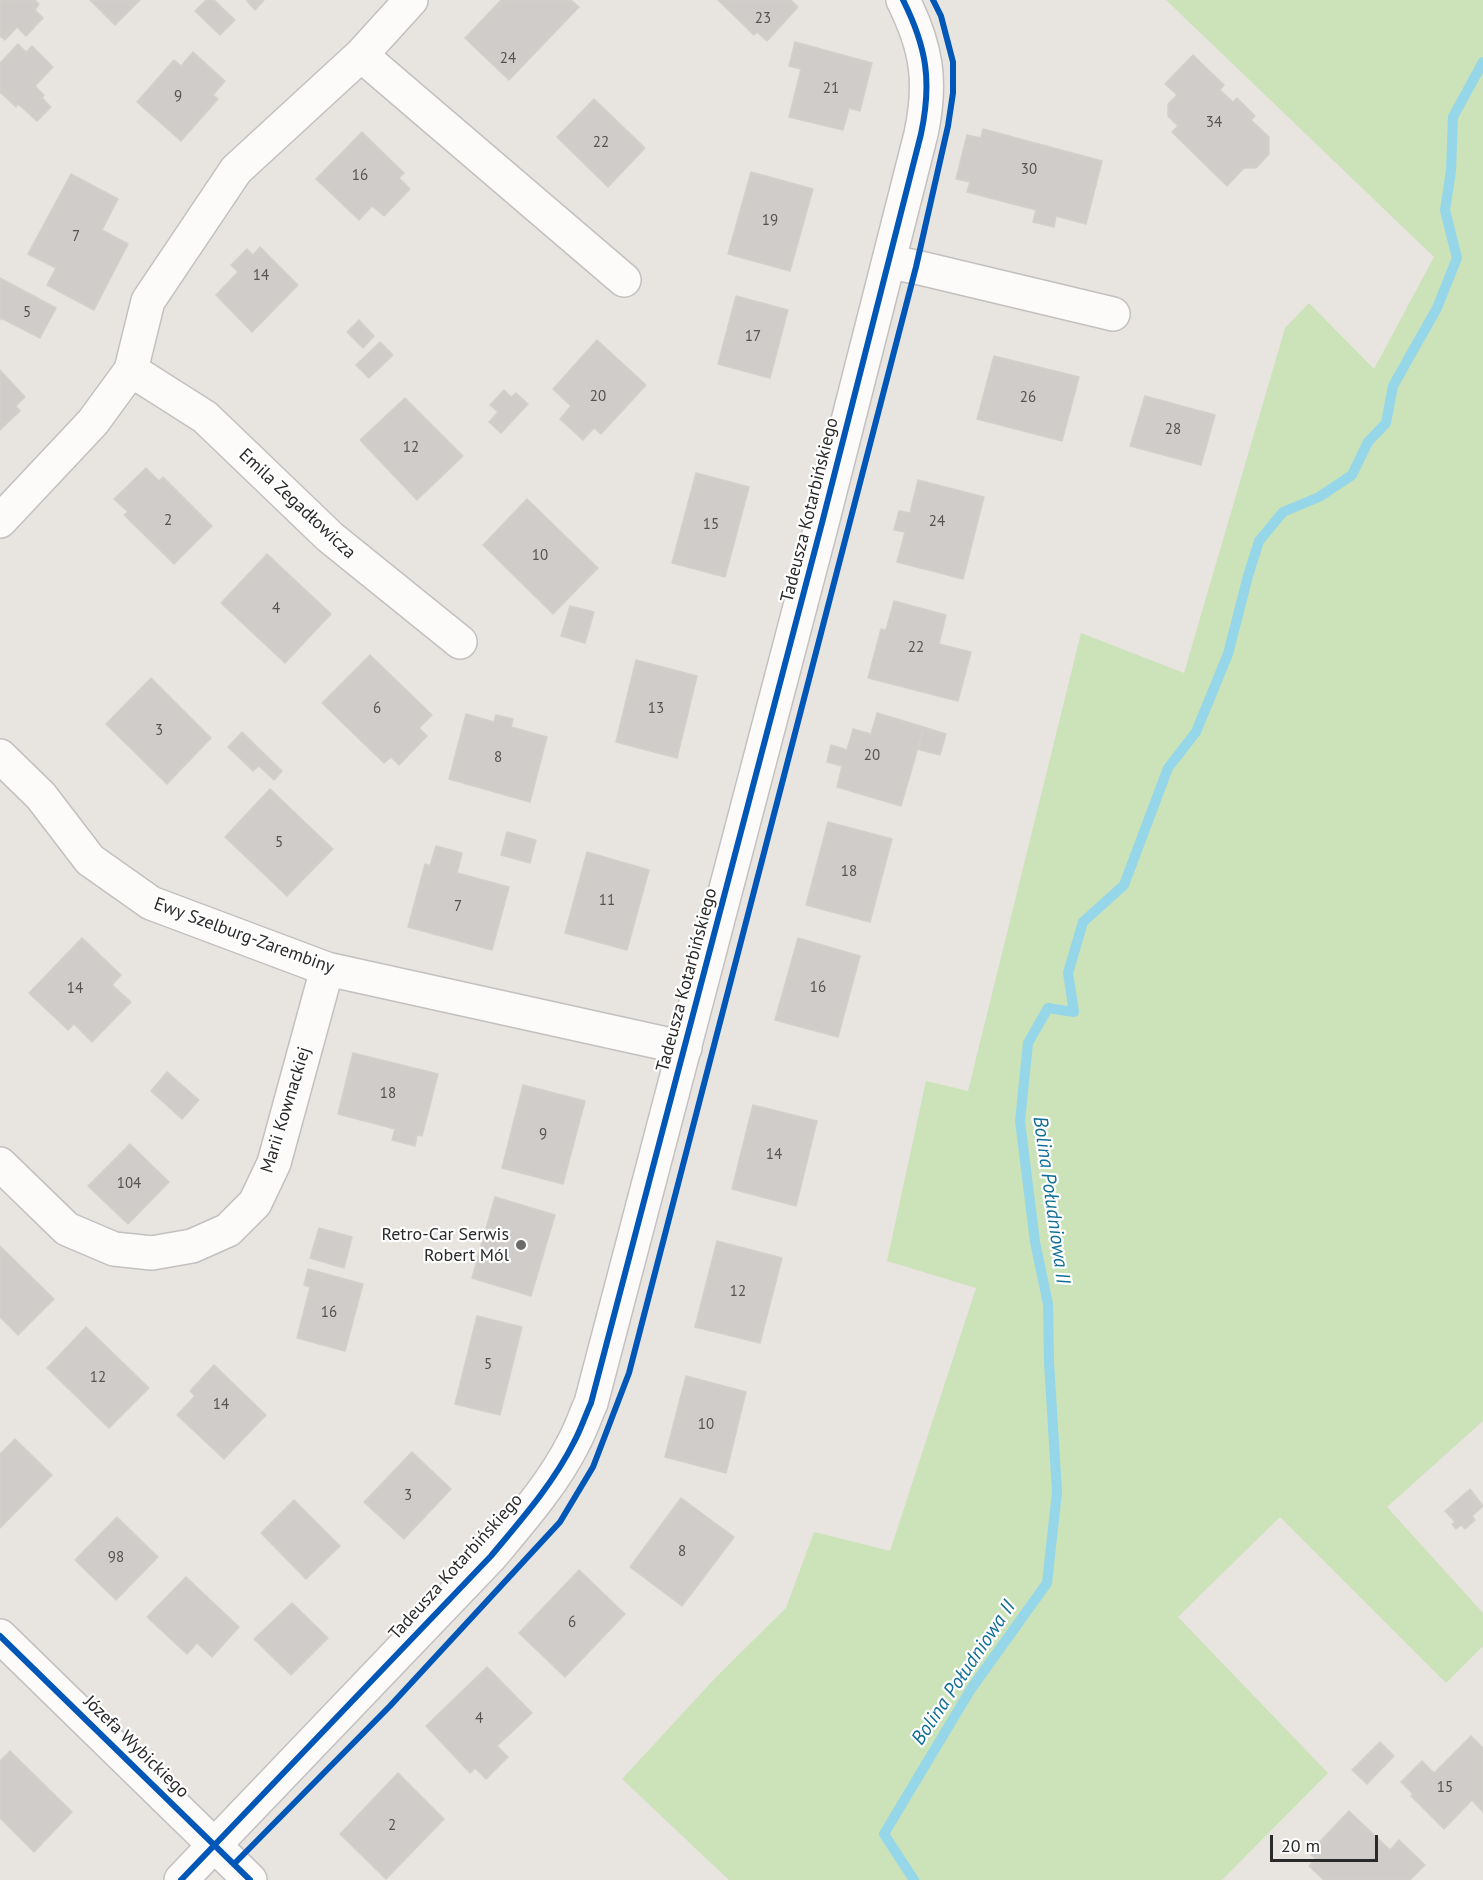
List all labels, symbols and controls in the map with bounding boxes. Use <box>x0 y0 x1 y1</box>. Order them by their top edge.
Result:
house number: 23 <box>755 10 771 28</box>
house number: 24 <box>500 50 516 68</box>
house number: 21 <box>823 80 839 98</box>
house number: 9 <box>174 88 182 106</box>
house number: 34 <box>1206 114 1222 132</box>
house number: 22 <box>593 134 609 152</box>
house number: 30 <box>1021 161 1037 179</box>
house number: 16 <box>352 167 368 185</box>
house number: 19 <box>762 212 778 230</box>
house number: 7 <box>72 228 80 246</box>
house number: 14 <box>253 267 269 285</box>
house number: 5 <box>23 304 31 322</box>
house number: 17 <box>745 328 761 346</box>
house number: 20 <box>590 388 606 406</box>
house number: 26 <box>1020 389 1036 407</box>
street label: Tadeusza Kotarbińskiego <box>777 415 843 605</box>
house number: 28 <box>1165 421 1181 439</box>
house number: 12 <box>403 439 419 457</box>
street label: Emila Zegadłowicza <box>234 444 360 564</box>
house number: 2 <box>164 512 172 530</box>
house number: 24 <box>929 513 945 531</box>
house number: 15 <box>703 516 719 534</box>
house number: 10 <box>532 547 548 565</box>
house number: 4 <box>272 600 280 618</box>
house number: 22 <box>908 639 924 657</box>
house number: 6 <box>373 700 381 718</box>
house number: 13 <box>648 700 664 718</box>
house number: 3 <box>155 722 163 740</box>
house number: 20 <box>864 747 880 765</box>
house number: 8 <box>494 749 502 767</box>
house number: 5 <box>275 834 283 852</box>
house number: 18 <box>841 863 857 881</box>
street label: Tadeusza Kotarbińskiego <box>652 886 722 1074</box>
house number: 11 <box>599 892 615 910</box>
street label: Ewy Szelburg-Zarembiny <box>151 893 337 979</box>
house number: 7 <box>454 898 462 916</box>
house number: 16 <box>810 979 826 997</box>
house number: 14 <box>67 980 83 998</box>
street label: Marii Kownackiej <box>257 1044 315 1176</box>
house number: 18 <box>380 1085 396 1103</box>
water label: Bolina Południowa II <box>1027 1115 1075 1285</box>
house number: 9 <box>539 1126 547 1144</box>
house number: 14 <box>766 1146 782 1164</box>
house number: 104 <box>117 1175 141 1193</box>
place label: Retro-Car Serwis Robert Mól <box>381 1224 509 1266</box>
marker: Retro-Car Serwis Robert Mól <box>514 1238 528 1252</box>
house number: 12 <box>730 1283 746 1301</box>
house number: 16 <box>321 1304 337 1322</box>
house number: 5 <box>484 1356 492 1374</box>
house number: 12 <box>90 1369 106 1387</box>
house number: 14 <box>213 1396 229 1414</box>
house number: 10 <box>698 1416 714 1434</box>
house number: 3 <box>404 1487 412 1505</box>
street label: Tadeusza Kotarbińskiego <box>385 1489 527 1645</box>
house number: 8 <box>678 1543 686 1561</box>
house number: 98 <box>108 1549 124 1567</box>
water label: Bolina Południowa II <box>907 1596 1021 1750</box>
house number: 6 <box>568 1614 576 1632</box>
street label: Józefa Wybickiego <box>79 1691 193 1803</box>
house number: 4 <box>475 1710 483 1728</box>
house number: 15 <box>1437 1779 1453 1797</box>
house number: 2 <box>388 1817 396 1835</box>
scale bar <box>1273 1823 1381 1861</box>
text: 20 m <box>1281 1834 1320 1857</box>

